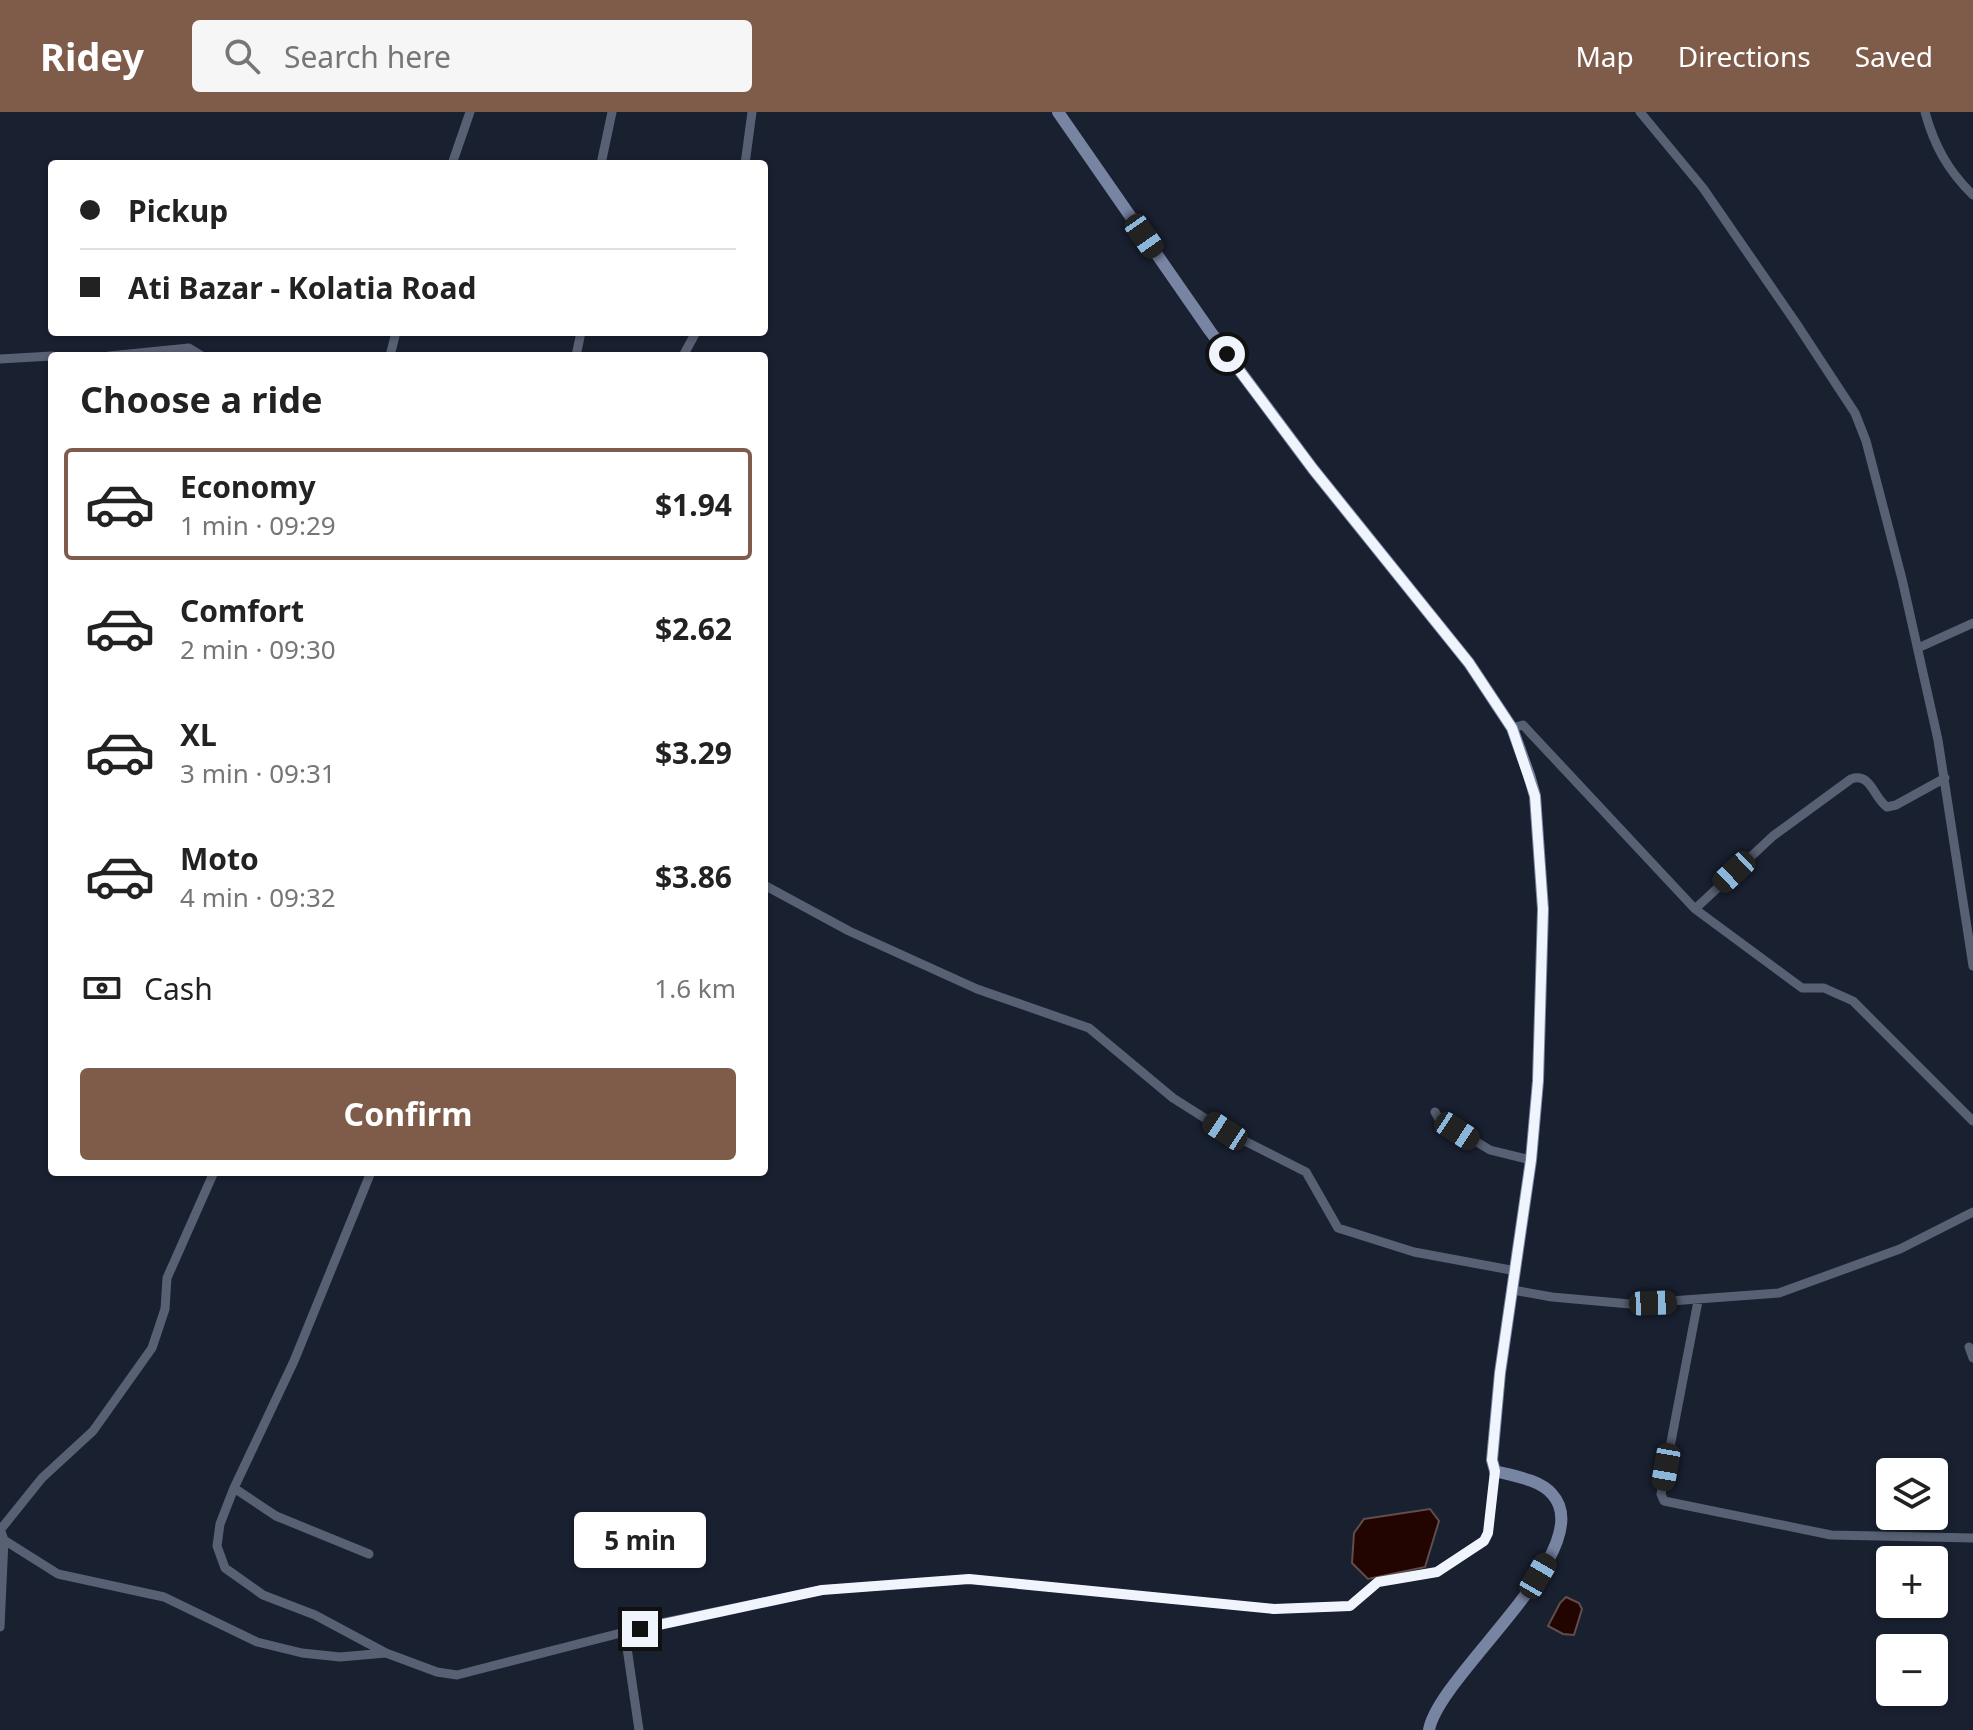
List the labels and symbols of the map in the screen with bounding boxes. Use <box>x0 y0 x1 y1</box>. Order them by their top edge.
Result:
car <box>1120 209 1168 263</box>
route start <box>1209 336 1245 372</box>
car <box>1708 847 1760 897</box>
car <box>1198 1108 1252 1154</box>
car <box>1430 1108 1484 1154</box>
car <box>1629 1290 1677 1316</box>
car <box>1650 1441 1682 1493</box>
callout: 5 min <box>574 1513 706 1569</box>
car <box>1516 1549 1560 1603</box>
route end <box>622 1611 658 1647</box>

